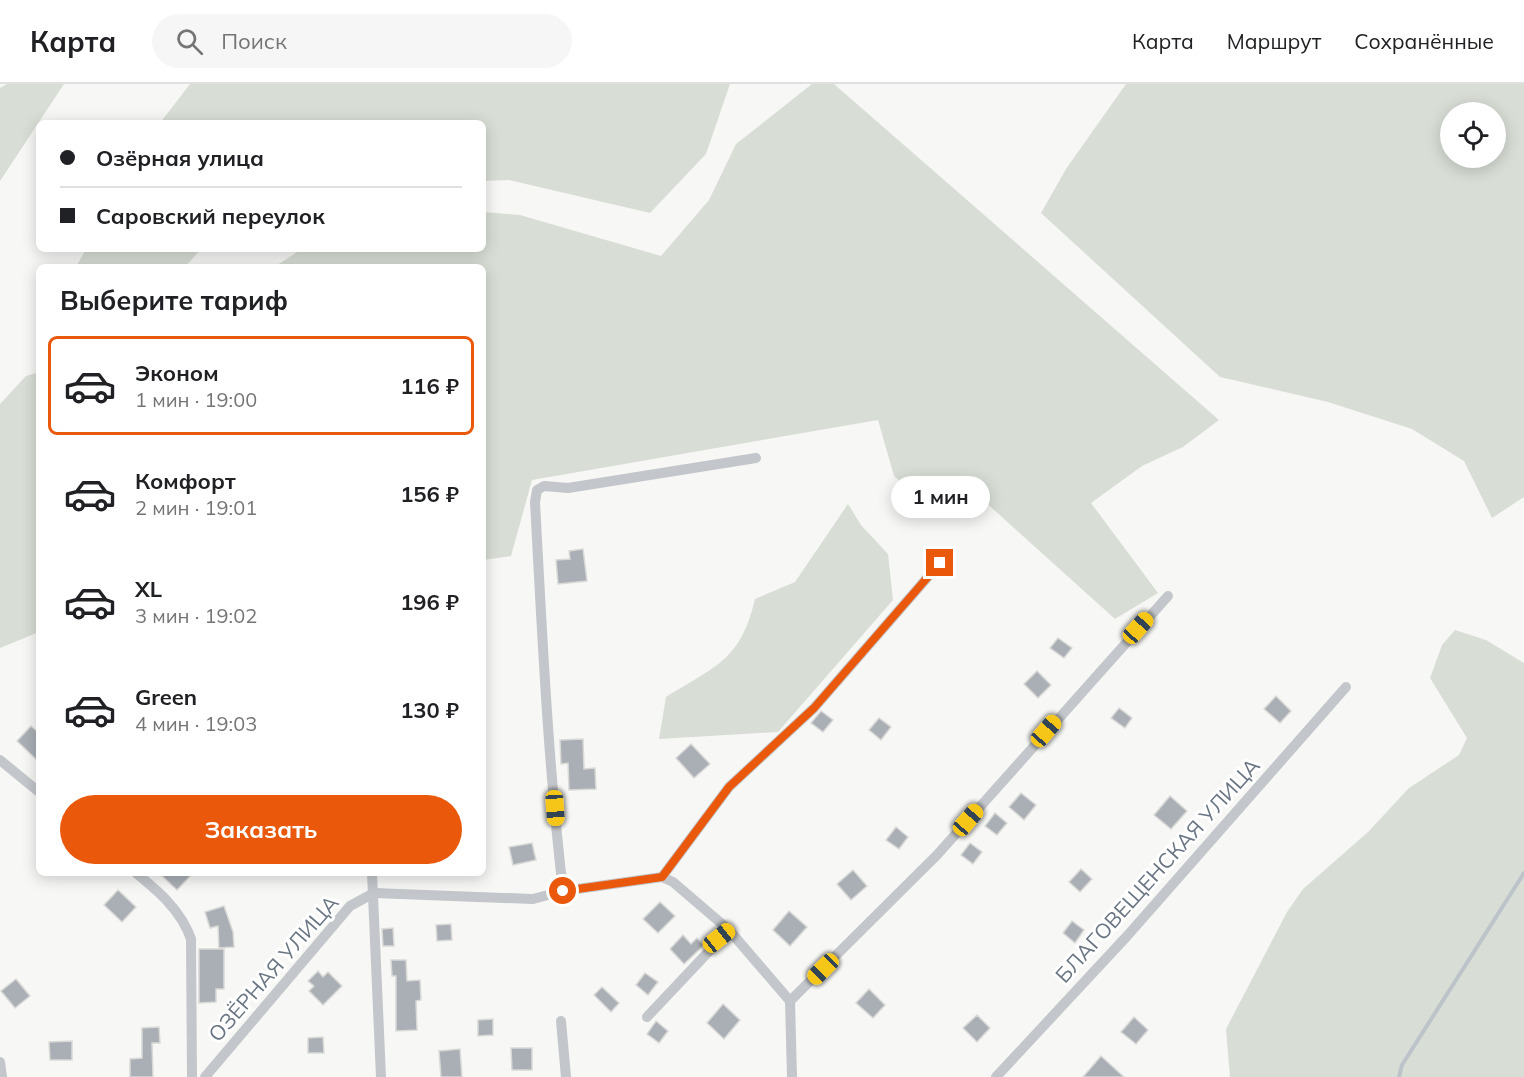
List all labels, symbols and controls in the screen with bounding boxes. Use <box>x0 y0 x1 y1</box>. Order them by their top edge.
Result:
search box <box>152 14 572 68</box>
text: Карта <box>30 24 116 59</box>
icon: search <box>173 25 206 58</box>
text: Поиск <box>221 27 287 55</box>
text: Карта <box>1132 28 1194 54</box>
text: Маршрут <box>1227 28 1321 54</box>
text: Сохранённые <box>1354 28 1494 54</box>
map controls <box>1440 102 1506 168</box>
button: locate <box>1440 102 1506 168</box>
text: Озёрная улица <box>96 144 264 172</box>
text: Саровский переулок <box>96 202 325 230</box>
text: Выберите тариф <box>60 283 288 317</box>
icon: car <box>63 359 117 413</box>
text: Эконом <box>135 359 219 387</box>
text: 116 ₽ <box>400 372 459 400</box>
text: 1 мин · 19:00 <box>135 387 257 412</box>
icon: car <box>63 467 117 521</box>
text: Комфорт <box>135 467 236 495</box>
callout: 1 мин <box>890 476 990 518</box>
text: 156 ₽ <box>400 480 459 508</box>
text: 1 мин <box>912 484 969 509</box>
text: 2 мин · 19:01 <box>135 495 257 520</box>
route end <box>926 549 953 576</box>
icon: car <box>63 575 117 629</box>
text: XL <box>135 575 162 603</box>
text: 196 ₽ <box>400 588 459 616</box>
text: 3 мин · 19:02 <box>135 603 257 628</box>
car <box>1119 609 1157 647</box>
icon: car <box>63 683 117 737</box>
text: Green <box>135 683 197 711</box>
text: 130 ₽ <box>400 696 459 724</box>
text: 4 мин · 19:03 <box>135 711 257 736</box>
car <box>1027 712 1065 750</box>
street label: БЛАГОВЕЩЕНСКАЯ УЛИЦА <box>1049 752 1265 988</box>
car <box>545 789 565 827</box>
button: Заказать <box>60 795 462 864</box>
car <box>949 801 987 839</box>
route start <box>549 877 576 904</box>
street label: ОЗЁРНАЯ УЛИЦА <box>202 889 344 1046</box>
car <box>699 920 739 956</box>
car <box>804 950 842 988</box>

